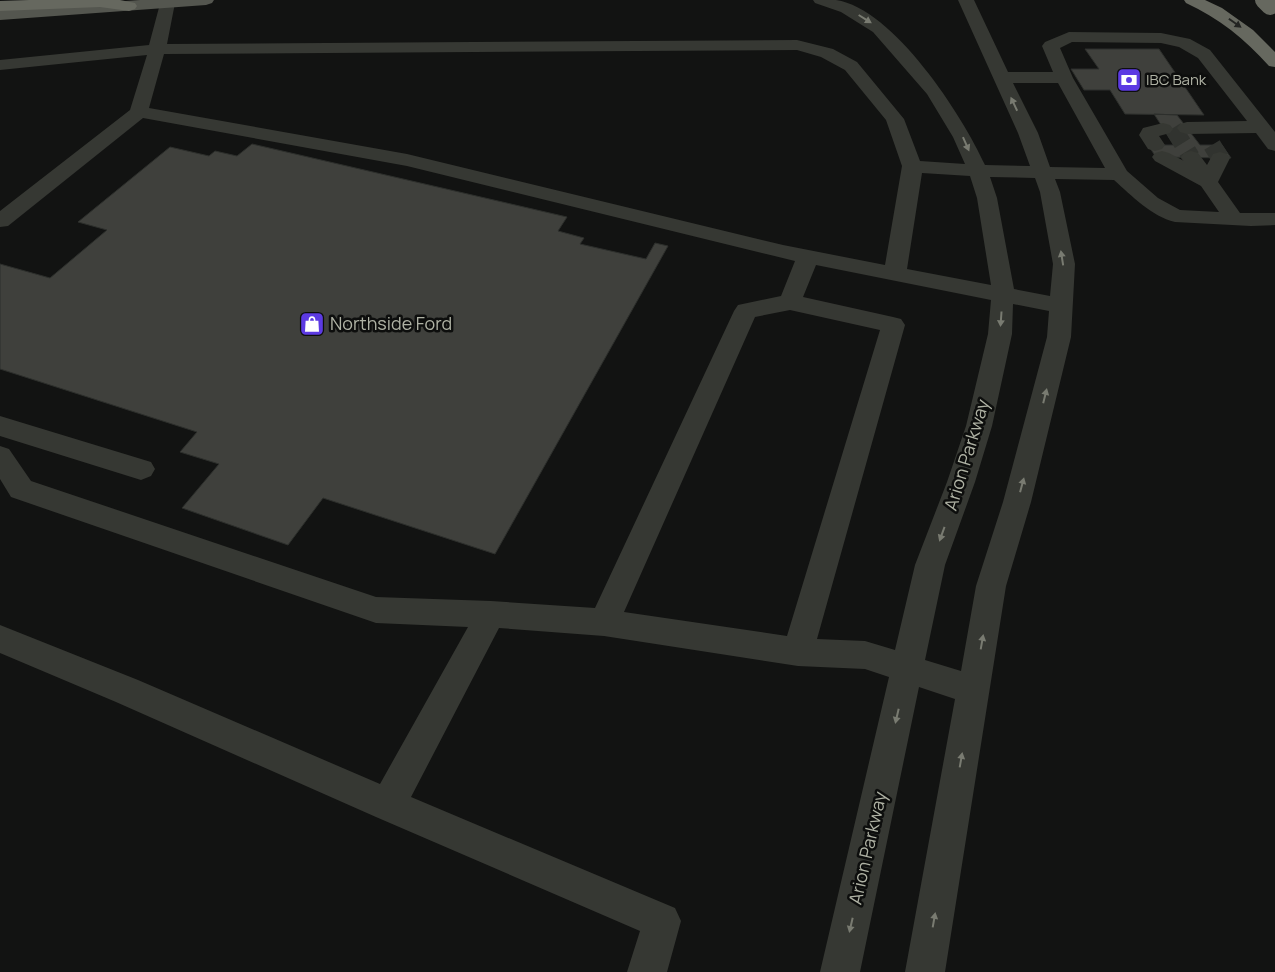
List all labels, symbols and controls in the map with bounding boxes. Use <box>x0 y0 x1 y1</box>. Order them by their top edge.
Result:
one-way arrow <box>859 15 872 24</box>
one-way arrow <box>1228 18 1242 28</box>
bank icon: IBC Bank <box>1116 67 1142 93</box>
place label: IBC Bank <box>1146 69 1207 90</box>
one-way arrow <box>1010 97 1018 111</box>
one-way arrow <box>963 137 971 151</box>
one-way arrow <box>1058 250 1066 266</box>
shop icon: Northside Ford <box>299 311 325 337</box>
place label: Northside Ford <box>330 311 452 335</box>
one-way arrow <box>996 311 1004 327</box>
one-way arrow <box>1041 388 1049 404</box>
street label: Arion Parkway <box>938 396 994 513</box>
one-way arrow <box>1018 477 1026 492</box>
one-way arrow <box>938 527 946 542</box>
one-way arrow <box>978 633 986 649</box>
one-way arrow <box>893 708 901 723</box>
one-way arrow <box>958 751 966 767</box>
street label: Arion Parkway <box>842 788 892 907</box>
one-way arrow <box>930 912 938 928</box>
one-way arrow <box>847 918 855 933</box>

